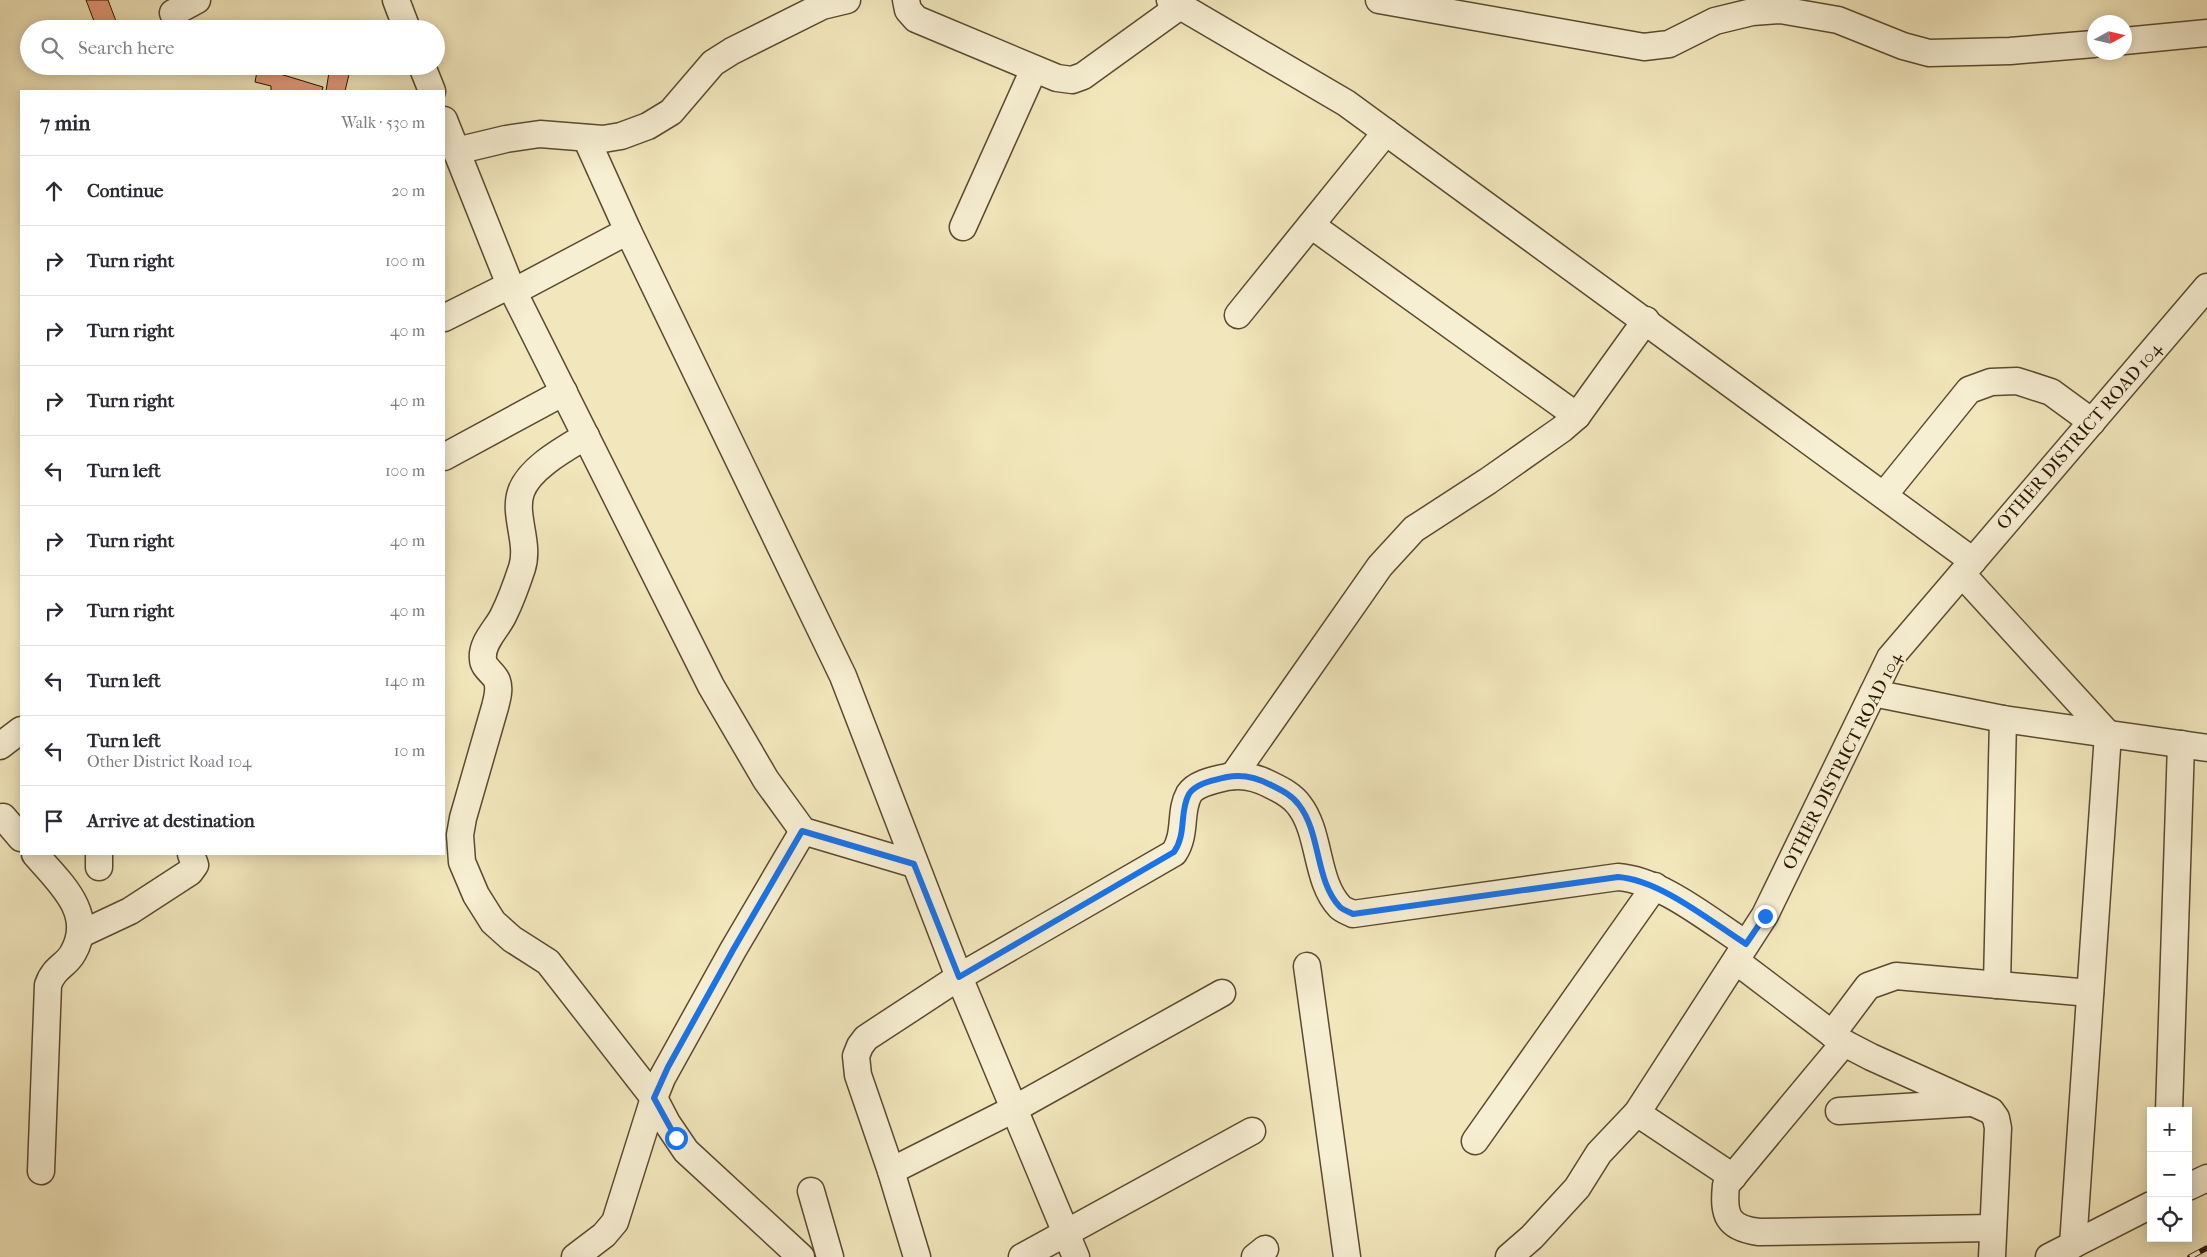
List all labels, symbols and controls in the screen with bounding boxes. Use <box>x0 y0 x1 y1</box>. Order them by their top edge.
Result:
north arrow <box>2087 15 2132 60</box>
search box <box>20 20 445 75</box>
icon: search <box>38 34 66 62</box>
text: Search here <box>78 37 174 59</box>
text: 7 min <box>40 111 91 135</box>
text: Walk · 530 m <box>341 113 425 132</box>
icon: ahead <box>40 177 68 205</box>
text: Continue <box>87 180 163 202</box>
text: 20 m <box>391 181 425 200</box>
icon: right <box>40 247 68 275</box>
text: Turn right <box>87 250 174 272</box>
text: 100 m <box>385 251 425 270</box>
icon: right <box>40 317 68 345</box>
text: Turn right <box>87 320 174 342</box>
text: 40 m <box>390 321 425 340</box>
street label: OTHER DISTRICT ROAD 104 <box>1992 338 2167 534</box>
icon: right <box>40 387 68 415</box>
text: Turn right <box>87 390 174 412</box>
text: 40 m <box>390 391 425 410</box>
icon: left <box>40 457 68 485</box>
text: Turn left <box>87 460 161 482</box>
text: 100 m <box>385 461 425 480</box>
icon: right <box>40 527 68 555</box>
text: Turn right <box>87 530 174 552</box>
text: 40 m <box>390 531 425 550</box>
icon: right <box>40 597 68 625</box>
text: Turn right <box>87 600 174 622</box>
text: 40 m <box>390 601 425 620</box>
street label: OTHER DISTRICT ROAD 104 <box>1778 649 1907 873</box>
icon: left <box>40 667 68 695</box>
text: Turn left <box>87 670 161 692</box>
text: 140 m <box>384 671 425 690</box>
text: Turn left <box>87 730 161 752</box>
icon: left <box>40 737 68 765</box>
text: 10 m <box>394 741 425 760</box>
text: Other District Road 104 <box>87 752 251 771</box>
icon: arrive <box>40 807 68 835</box>
text: Arrive at destination <box>87 810 255 832</box>
route end <box>1754 905 1777 928</box>
map controls <box>2147 1107 2192 1242</box>
button: + <box>2147 1107 2192 1152</box>
route start <box>665 1127 688 1150</box>
button: − <box>2147 1152 2192 1197</box>
button: locate <box>2147 1197 2192 1242</box>

